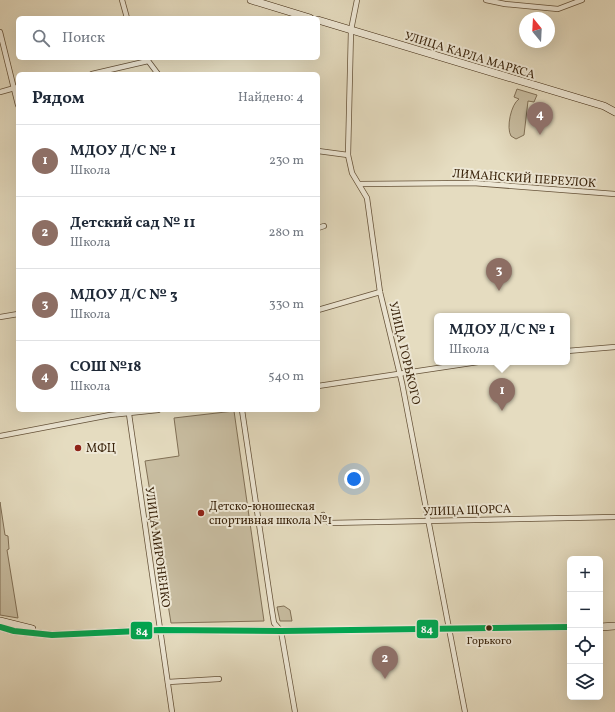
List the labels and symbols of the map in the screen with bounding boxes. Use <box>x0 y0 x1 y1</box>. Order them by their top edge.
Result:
north arrow <box>519 12 555 48</box>
street label: УЛИЦА КАРЛА МАРКСА <box>402 28 538 84</box>
pin: 4 <box>527 102 553 135</box>
street label: ЛИМАНСКИЙ ПЕРЕУЛОК <box>452 165 596 192</box>
pin: 3 <box>486 258 512 291</box>
street label: УЛИЦА ГОРЬКОГО <box>384 300 424 407</box>
pin: 1 <box>489 378 515 411</box>
place label: МФЦ <box>86 441 116 457</box>
marker: МФЦ <box>73 443 83 453</box>
your location <box>344 469 364 489</box>
street label: УЛИЦА МИРОНЕНКО <box>141 486 173 609</box>
place label: Детско-юношеская спортивная школа №1 <box>209 499 332 529</box>
street label: УЛИЦА ЩОРСА <box>423 501 512 521</box>
marker: Детско-юношеская спортивная школа №1 <box>196 508 206 518</box>
line badge: 84 <box>416 619 439 639</box>
line badge: 84 <box>130 621 153 640</box>
text: 84 <box>421 623 434 638</box>
marker: Горького <box>484 623 494 633</box>
text: 84 <box>136 625 149 640</box>
place label: Горького <box>467 634 512 649</box>
pin: 2 <box>372 646 398 679</box>

